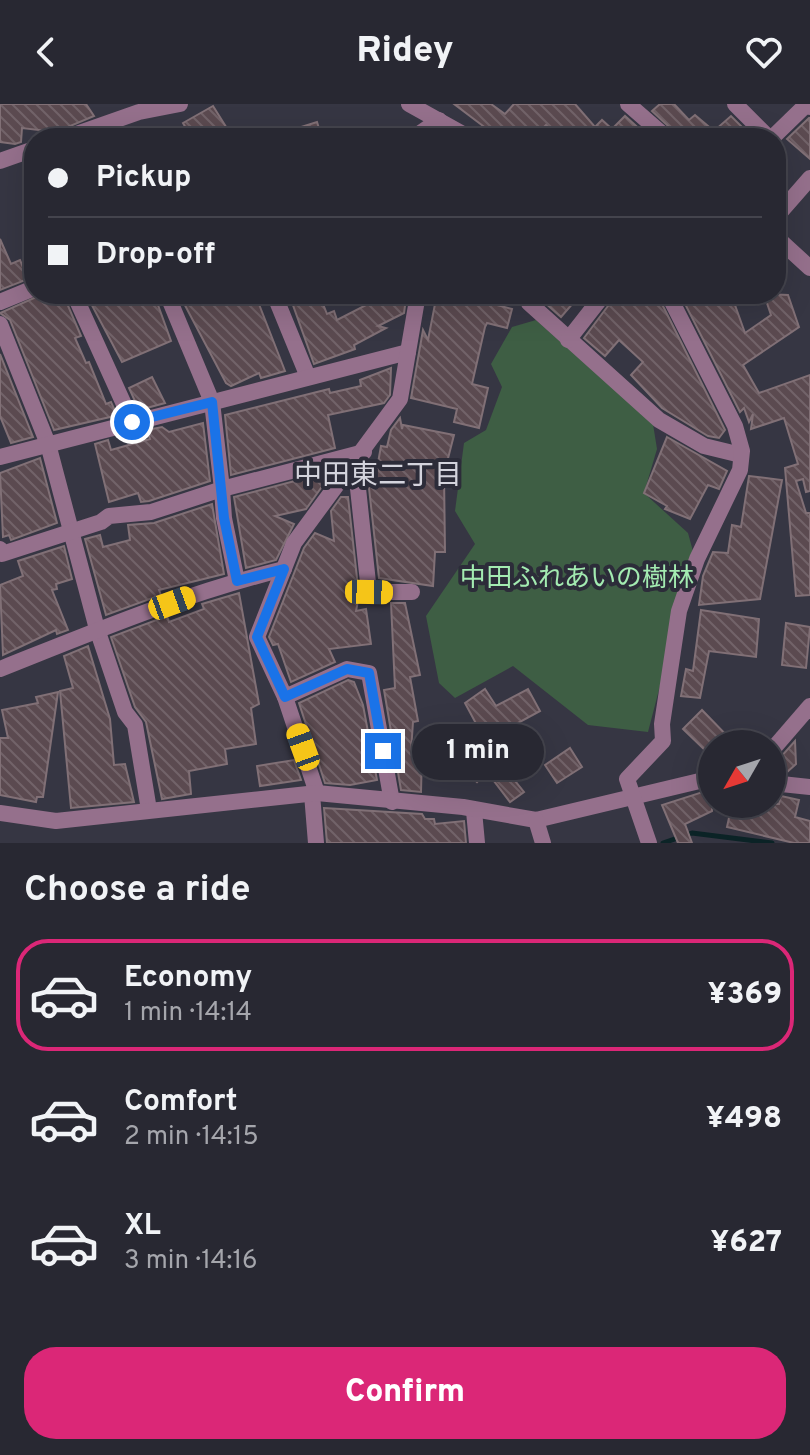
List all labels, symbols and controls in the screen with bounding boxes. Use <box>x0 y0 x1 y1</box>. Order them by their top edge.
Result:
text: Ridey <box>356 29 454 75</box>
icon: back <box>24 30 68 74</box>
icon: heart <box>742 30 786 74</box>
text: Pickup <box>96 160 191 197</box>
text: Drop-off <box>96 237 215 274</box>
route start <box>114 404 150 440</box>
district label: 中田東二丁目 <box>294 459 462 495</box>
park label: 中田ふれあいの樹林 <box>460 563 694 596</box>
car <box>345 580 393 604</box>
car <box>145 584 199 622</box>
car <box>284 720 322 774</box>
callout: 1 min <box>411 723 543 779</box>
north arrow <box>698 730 786 818</box>
map controls <box>698 730 786 818</box>
route end <box>365 733 401 769</box>
text: 1 min <box>446 735 510 768</box>
text: Choose a ride <box>24 868 250 914</box>
icon: car <box>28 959 100 1031</box>
text: Economy <box>124 960 252 997</box>
text: ¥369 <box>708 977 782 1014</box>
text: 1 min · 14:14 <box>124 997 252 1030</box>
icon: car <box>28 1083 100 1155</box>
text: Comfort <box>124 1084 237 1121</box>
text: ¥498 <box>706 1101 782 1138</box>
text: 2 min · 14:15 <box>124 1121 259 1154</box>
icon: car <box>28 1207 100 1279</box>
text: XL <box>124 1208 161 1245</box>
text: ¥627 <box>711 1225 782 1262</box>
text: 3 min · 14:16 <box>124 1245 258 1278</box>
button: Confirm <box>24 1347 786 1439</box>

